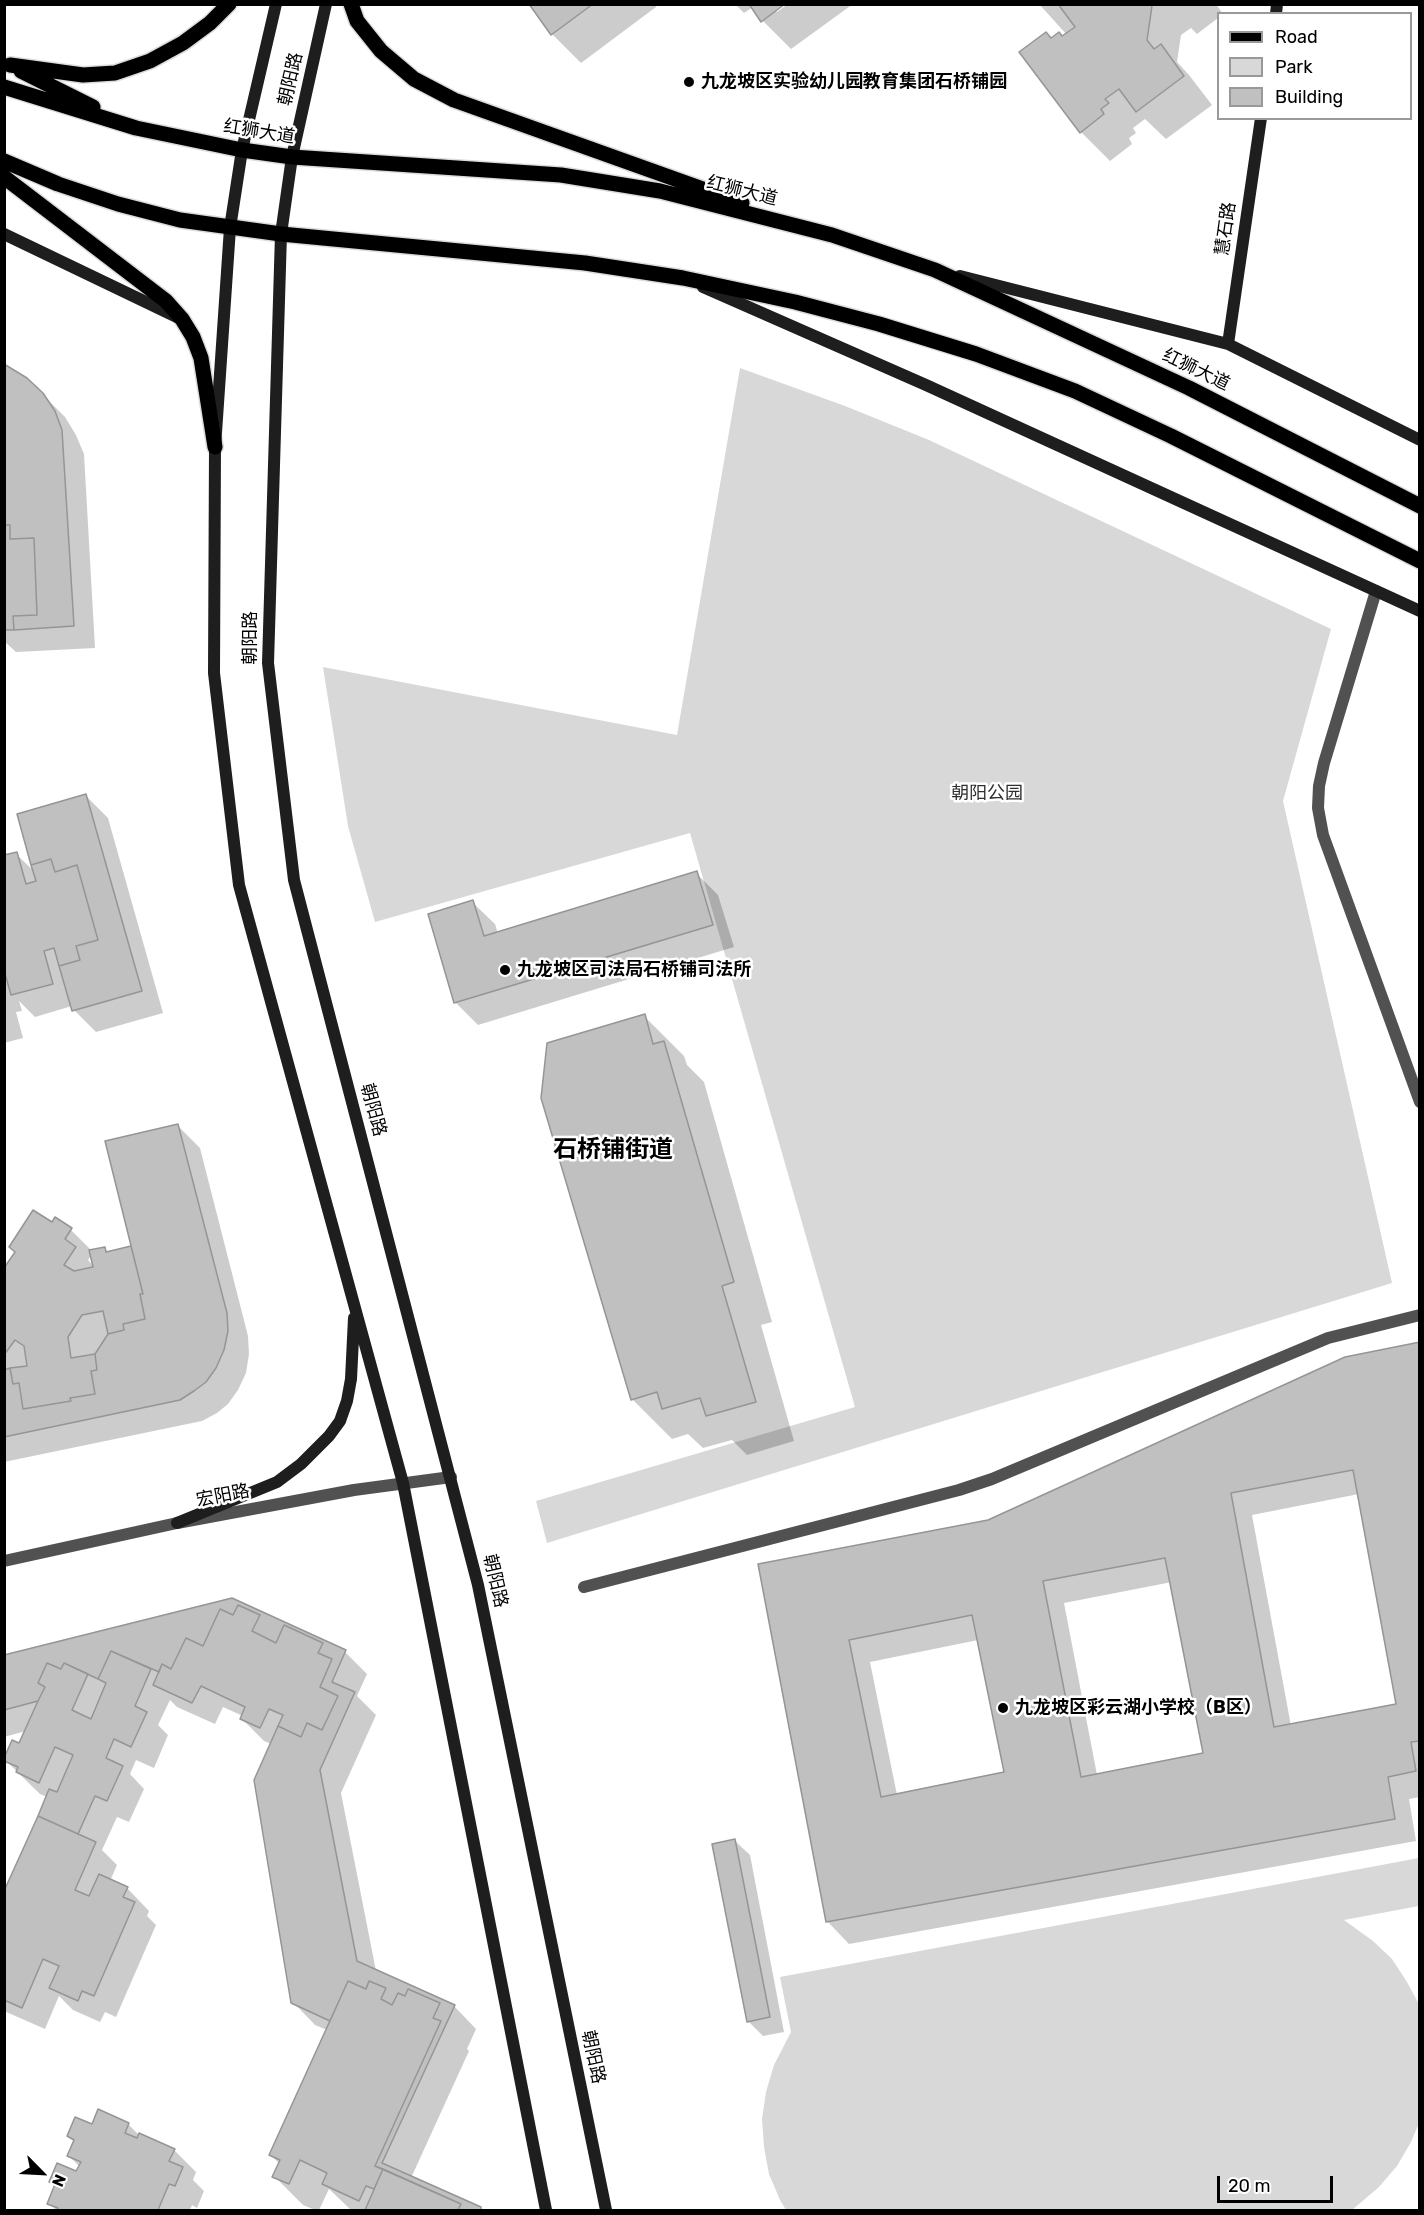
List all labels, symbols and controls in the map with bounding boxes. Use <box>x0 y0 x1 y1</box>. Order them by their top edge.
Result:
legend <box>1217 12 1412 120</box>
text: Road <box>1275 26 1318 48</box>
street label: 朝阳路 <box>274 50 308 108</box>
text: Park <box>1275 56 1312 78</box>
place label: 九龙坡区实验幼儿园教育集团石桥铺园 <box>701 71 1007 93</box>
marker: 九龙坡区实验幼儿园教育集团石桥铺园 <box>682 75 696 89</box>
text: Building <box>1275 86 1343 108</box>
street label: 红狮大道 <box>222 116 296 148</box>
street label: 红狮大道 <box>704 172 780 210</box>
street label: 慧石路 <box>1212 201 1240 257</box>
street label: 红狮大道 <box>1159 345 1233 395</box>
street label: 朝阳路 <box>240 611 262 665</box>
park label: 朝阳公园 <box>951 783 1023 805</box>
place label: 九龙坡区司法局石桥铺司法所 <box>517 959 751 981</box>
marker: 九龙坡区司法局石桥铺司法所 <box>498 963 512 977</box>
street label: 朝阳路 <box>356 1081 390 1139</box>
district label: 石桥铺街道 <box>553 1136 673 1164</box>
street label: 宏阳路 <box>194 1480 252 1512</box>
street label: 朝阳路 <box>478 1552 512 1610</box>
place label: 九龙坡区彩云湖小学校（B区） <box>1015 1697 1262 1719</box>
marker: 九龙坡区彩云湖小学校（B区） <box>996 1701 1010 1715</box>
street label: 朝阳路 <box>577 2028 609 2086</box>
north arrow <box>12 2143 72 2203</box>
scale bar <box>1220 2164 1336 2202</box>
text: N <box>48 2171 70 2190</box>
text: 20 m <box>1228 2175 1270 2197</box>

